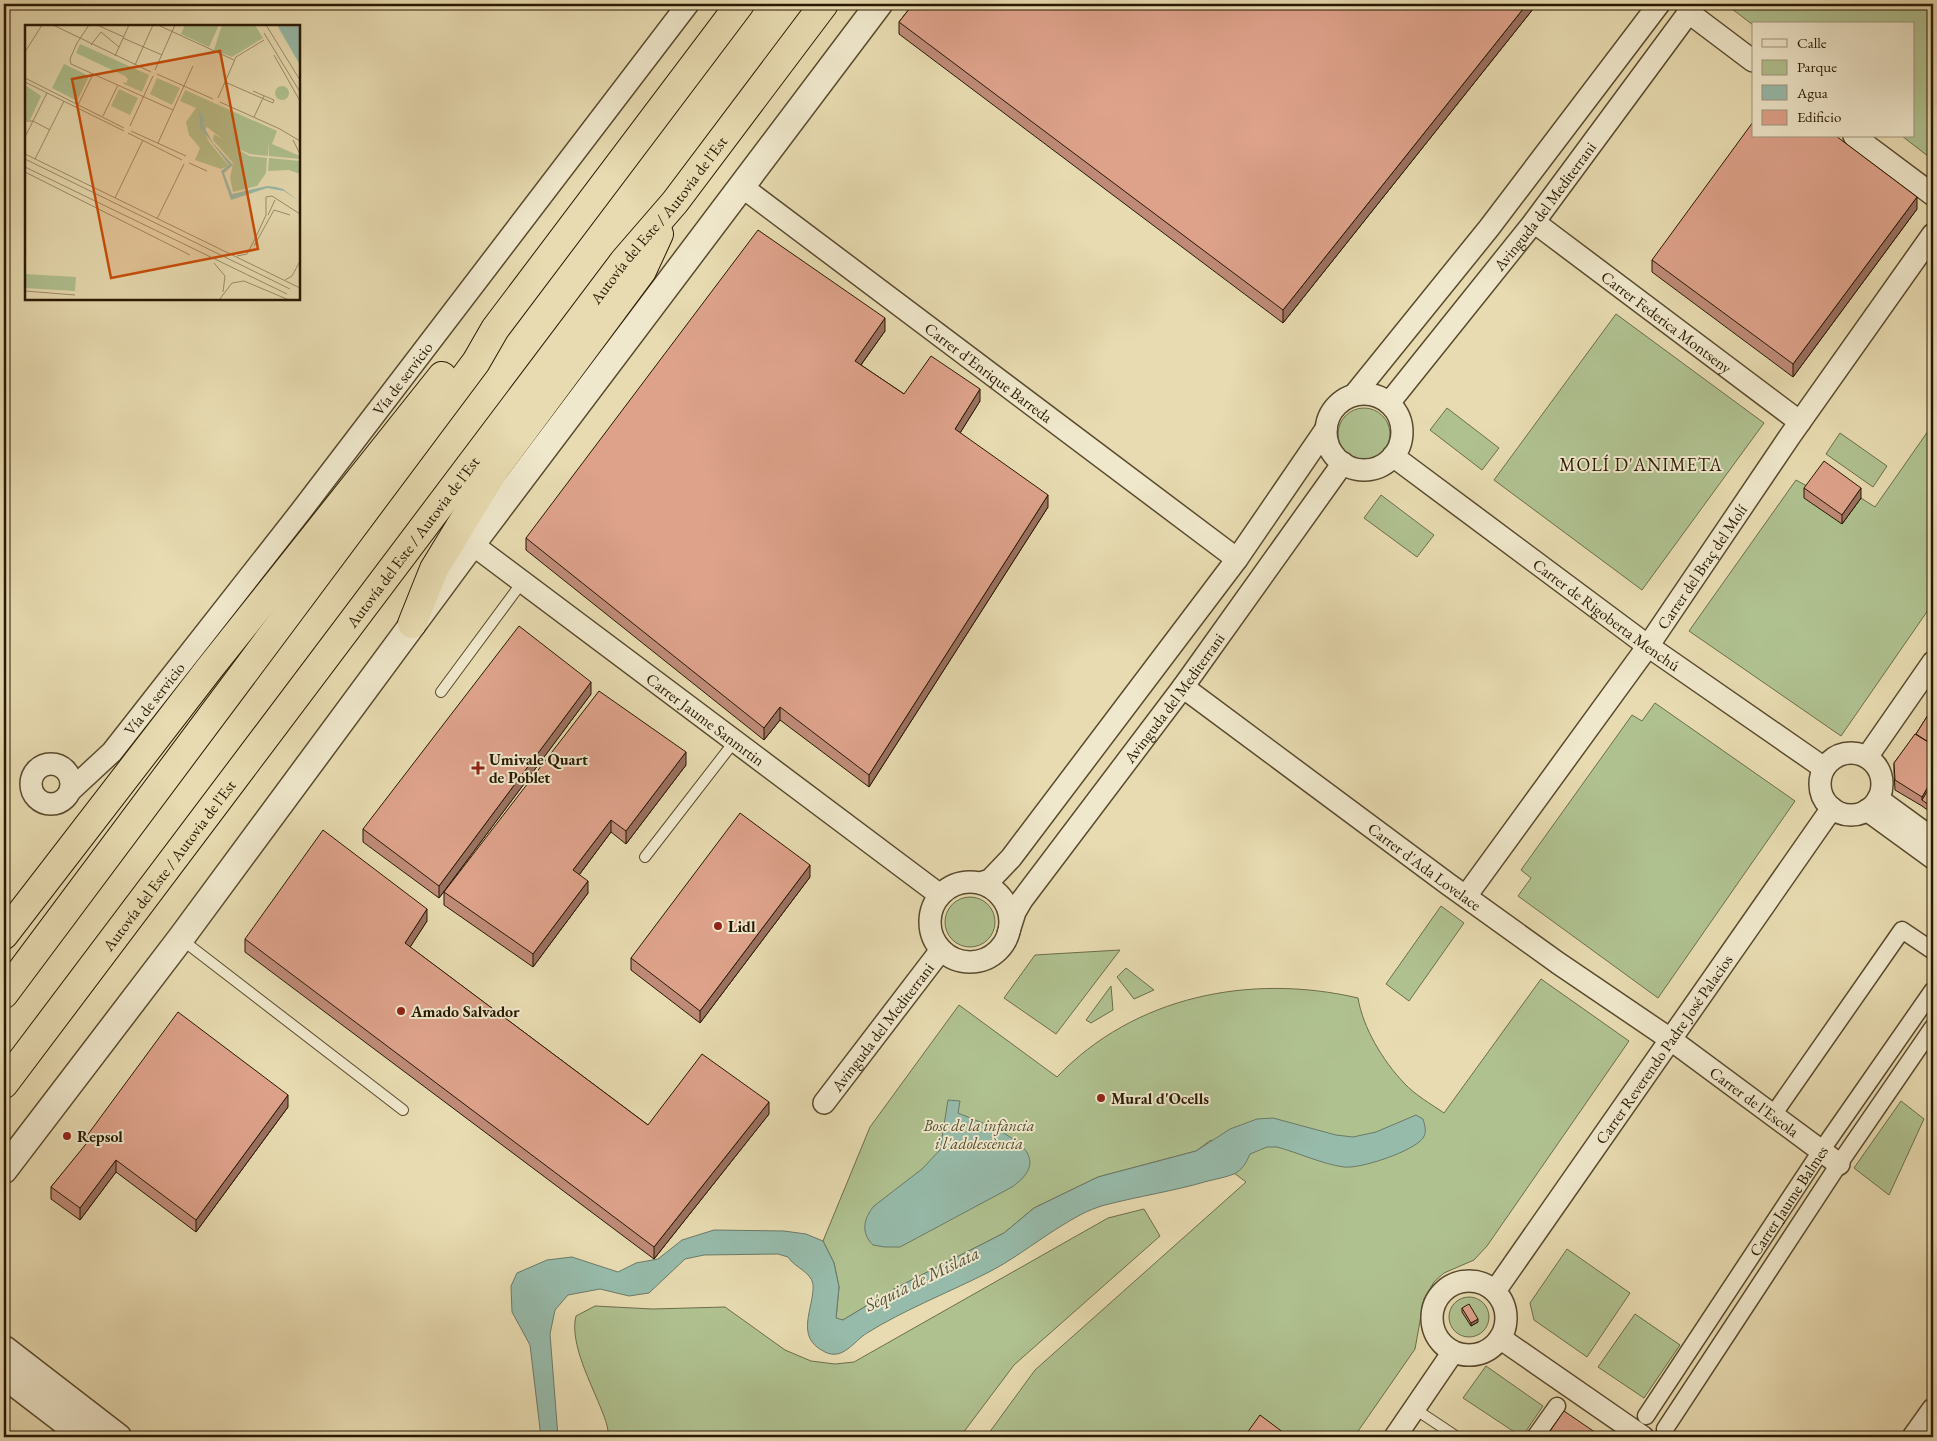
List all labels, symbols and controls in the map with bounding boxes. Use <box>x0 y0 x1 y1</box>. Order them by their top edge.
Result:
legend <box>1752 22 1914 138</box>
inset map <box>25 25 300 300</box>
text: Calle <box>1797 33 1827 52</box>
text: Parque <box>1797 57 1837 76</box>
text: Agua <box>1796 83 1828 102</box>
text: Edificio <box>1797 107 1841 126</box>
street label: Autovía del Este / Autovia de l'Est <box>585 132 732 309</box>
street label: Avinguda del Mediterrani <box>1488 138 1601 276</box>
street label: Carrer Federica Montseny <box>1597 266 1737 379</box>
street label: Carrer d'Enrique Barreda <box>920 318 1057 428</box>
street label: Vía de servicio <box>368 337 438 420</box>
street label: Autovía del Este / Autovia de l'Est <box>341 452 484 633</box>
district label: MOLÍ D'ANIMETA <box>1559 453 1723 476</box>
street label: Carrer del Braç del Molí <box>1652 500 1752 634</box>
street label: Carrer de Rigoberta Menchú <box>1529 554 1684 676</box>
street label: Avinguda del Mediterrani <box>1119 629 1229 768</box>
street label: Vía de servicio <box>119 658 190 740</box>
street label: Carrer Jaume Sanmrtin <box>642 668 769 771</box>
place label: Umivale Quart de Poblet <box>489 749 588 788</box>
marker: Umivale Quart de Poblet <box>471 761 485 775</box>
street label: Autovía del Este / Autovia de l'Est <box>97 776 241 956</box>
street label: Carrer d'Ada Lovelace <box>1363 818 1485 916</box>
place label: Lidl <box>728 916 756 937</box>
marker: Lidl <box>712 920 724 932</box>
street label: Carrer Reverendo Padre José Palacios <box>1591 950 1738 1148</box>
street label: Avinguda del Mediterrani <box>826 958 939 1097</box>
place label: Amado Salvador <box>410 1001 520 1022</box>
marker: Amado Salvador <box>395 1005 407 1017</box>
street label: Carrer de l'Escola <box>1705 1062 1804 1142</box>
place label: Mural d'Ocells <box>1111 1088 1209 1109</box>
marker: Mural d'Ocells <box>1095 1092 1107 1104</box>
park label: Bosc de la infància i l'adolescència <box>922 1115 1035 1154</box>
place label: Repsol <box>77 1126 123 1147</box>
marker: Repsol <box>61 1130 73 1142</box>
street label: Carrer Jaume Balmes <box>1744 1141 1833 1261</box>
water label: Séquia de Mislata <box>860 1241 984 1318</box>

